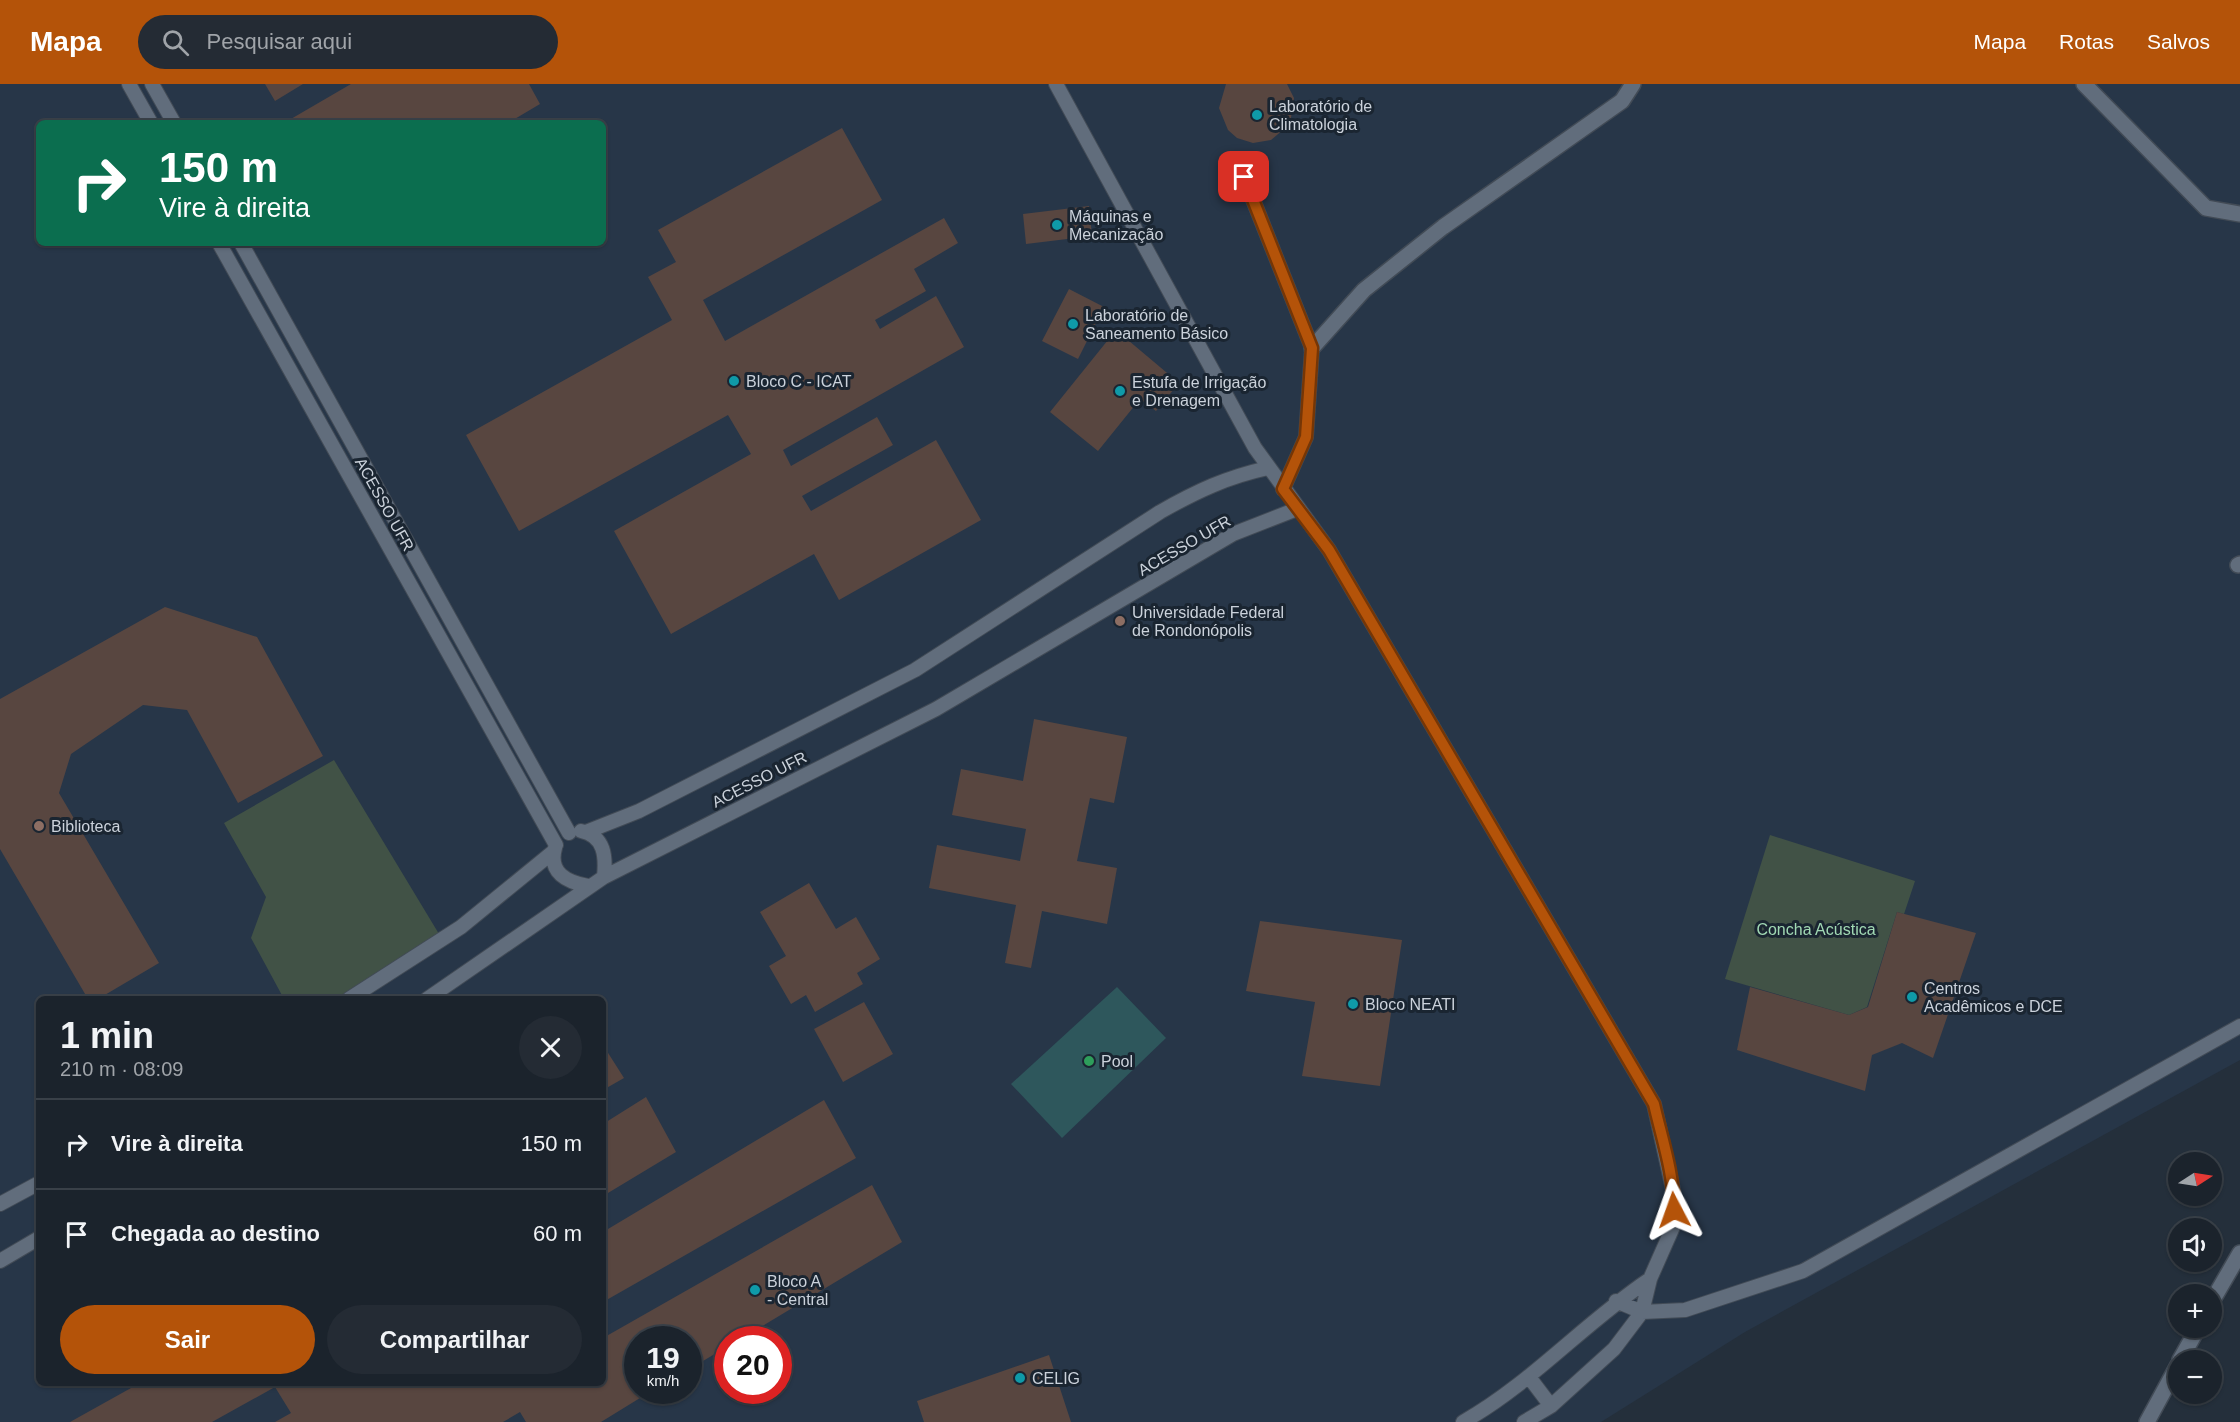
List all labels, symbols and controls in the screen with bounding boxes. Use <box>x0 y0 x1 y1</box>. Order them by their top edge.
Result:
search box <box>138 15 558 69</box>
text: Mapa <box>30 26 102 57</box>
icon: search <box>159 26 192 59</box>
text: Pesquisar aqui <box>207 29 352 54</box>
text: Mapa <box>1974 30 2026 53</box>
text: Rotas <box>2059 30 2114 53</box>
text: Salvos <box>2147 30 2210 53</box>
place label: Laboratório de Climatologia <box>1269 98 1372 133</box>
marker: Laboratório de Climatologia <box>1250 108 1264 122</box>
icon: right <box>60 144 138 222</box>
text: 150 m <box>159 144 278 191</box>
pin <box>1218 151 1269 202</box>
icon: arrive <box>1227 160 1260 193</box>
text: Vire à direita <box>159 193 310 223</box>
place label: Máquinas e Mecanização <box>1069 208 1163 243</box>
marker: Máquinas e Mecanização <box>1050 218 1064 232</box>
place label: Laboratório de Saneamento Básico <box>1085 307 1228 342</box>
marker: Laboratório de Saneamento Básico <box>1066 317 1080 331</box>
place label: Bloco C - ICAT <box>746 373 852 390</box>
marker: Bloco C - ICAT <box>727 374 741 388</box>
place label: Estufa de Irrigação e Drenagem <box>1132 374 1266 409</box>
marker: Estufa de Irrigação e Drenagem <box>1113 384 1127 398</box>
street label: ACESSO UFR <box>352 455 417 554</box>
street label: ACESSO UFR <box>1135 512 1234 579</box>
place label: Universidade Federal de Rondonópolis <box>1132 604 1284 639</box>
marker: Universidade Federal de Rondonópolis <box>1113 614 1127 628</box>
street label: ACESSO UFR <box>709 748 809 811</box>
place label: Biblioteca <box>51 818 120 835</box>
marker: Biblioteca <box>32 819 46 833</box>
park label: Concha Acústica <box>1756 921 1876 938</box>
place label: Centros Acadêmicos e DCE <box>1924 980 2063 1015</box>
marker: Centros Acadêmicos e DCE <box>1905 990 1919 1004</box>
place label: Bloco NEATI <box>1365 996 1455 1013</box>
marker: Bloco NEATI <box>1346 997 1360 1011</box>
text: 1 min <box>60 1015 154 1056</box>
button: close <box>519 1016 582 1079</box>
place label: Pool <box>1101 1053 1133 1070</box>
marker: Pool <box>1082 1054 1096 1068</box>
text: 210 m · 08:09 <box>60 1058 183 1080</box>
icon: right <box>60 1128 93 1161</box>
text: Vire à direita <box>111 1131 243 1156</box>
text: 150 m <box>521 1131 582 1156</box>
north arrow <box>2168 1152 2222 1206</box>
map controls <box>2168 1152 2222 1404</box>
position arrow <box>1642 1178 1706 1242</box>
icon: arrive <box>60 1218 93 1251</box>
button: sound <box>2168 1218 2222 1272</box>
text: Chegada ao destino <box>111 1221 320 1246</box>
text: 60 m <box>533 1221 582 1246</box>
place label: Bloco A - Central <box>767 1273 828 1308</box>
marker: Bloco A - Central <box>748 1283 762 1297</box>
button: + <box>2168 1284 2222 1338</box>
button: Sair <box>60 1305 315 1374</box>
button: Compartilhar <box>327 1305 582 1374</box>
speed limit sign: 20 <box>714 1326 792 1404</box>
text: 19 <box>646 1341 680 1374</box>
button: − <box>2168 1350 2222 1404</box>
place label: CELIG <box>1032 1370 1080 1387</box>
marker: CELIG <box>1013 1371 1027 1385</box>
text: km/h <box>647 1372 679 1389</box>

